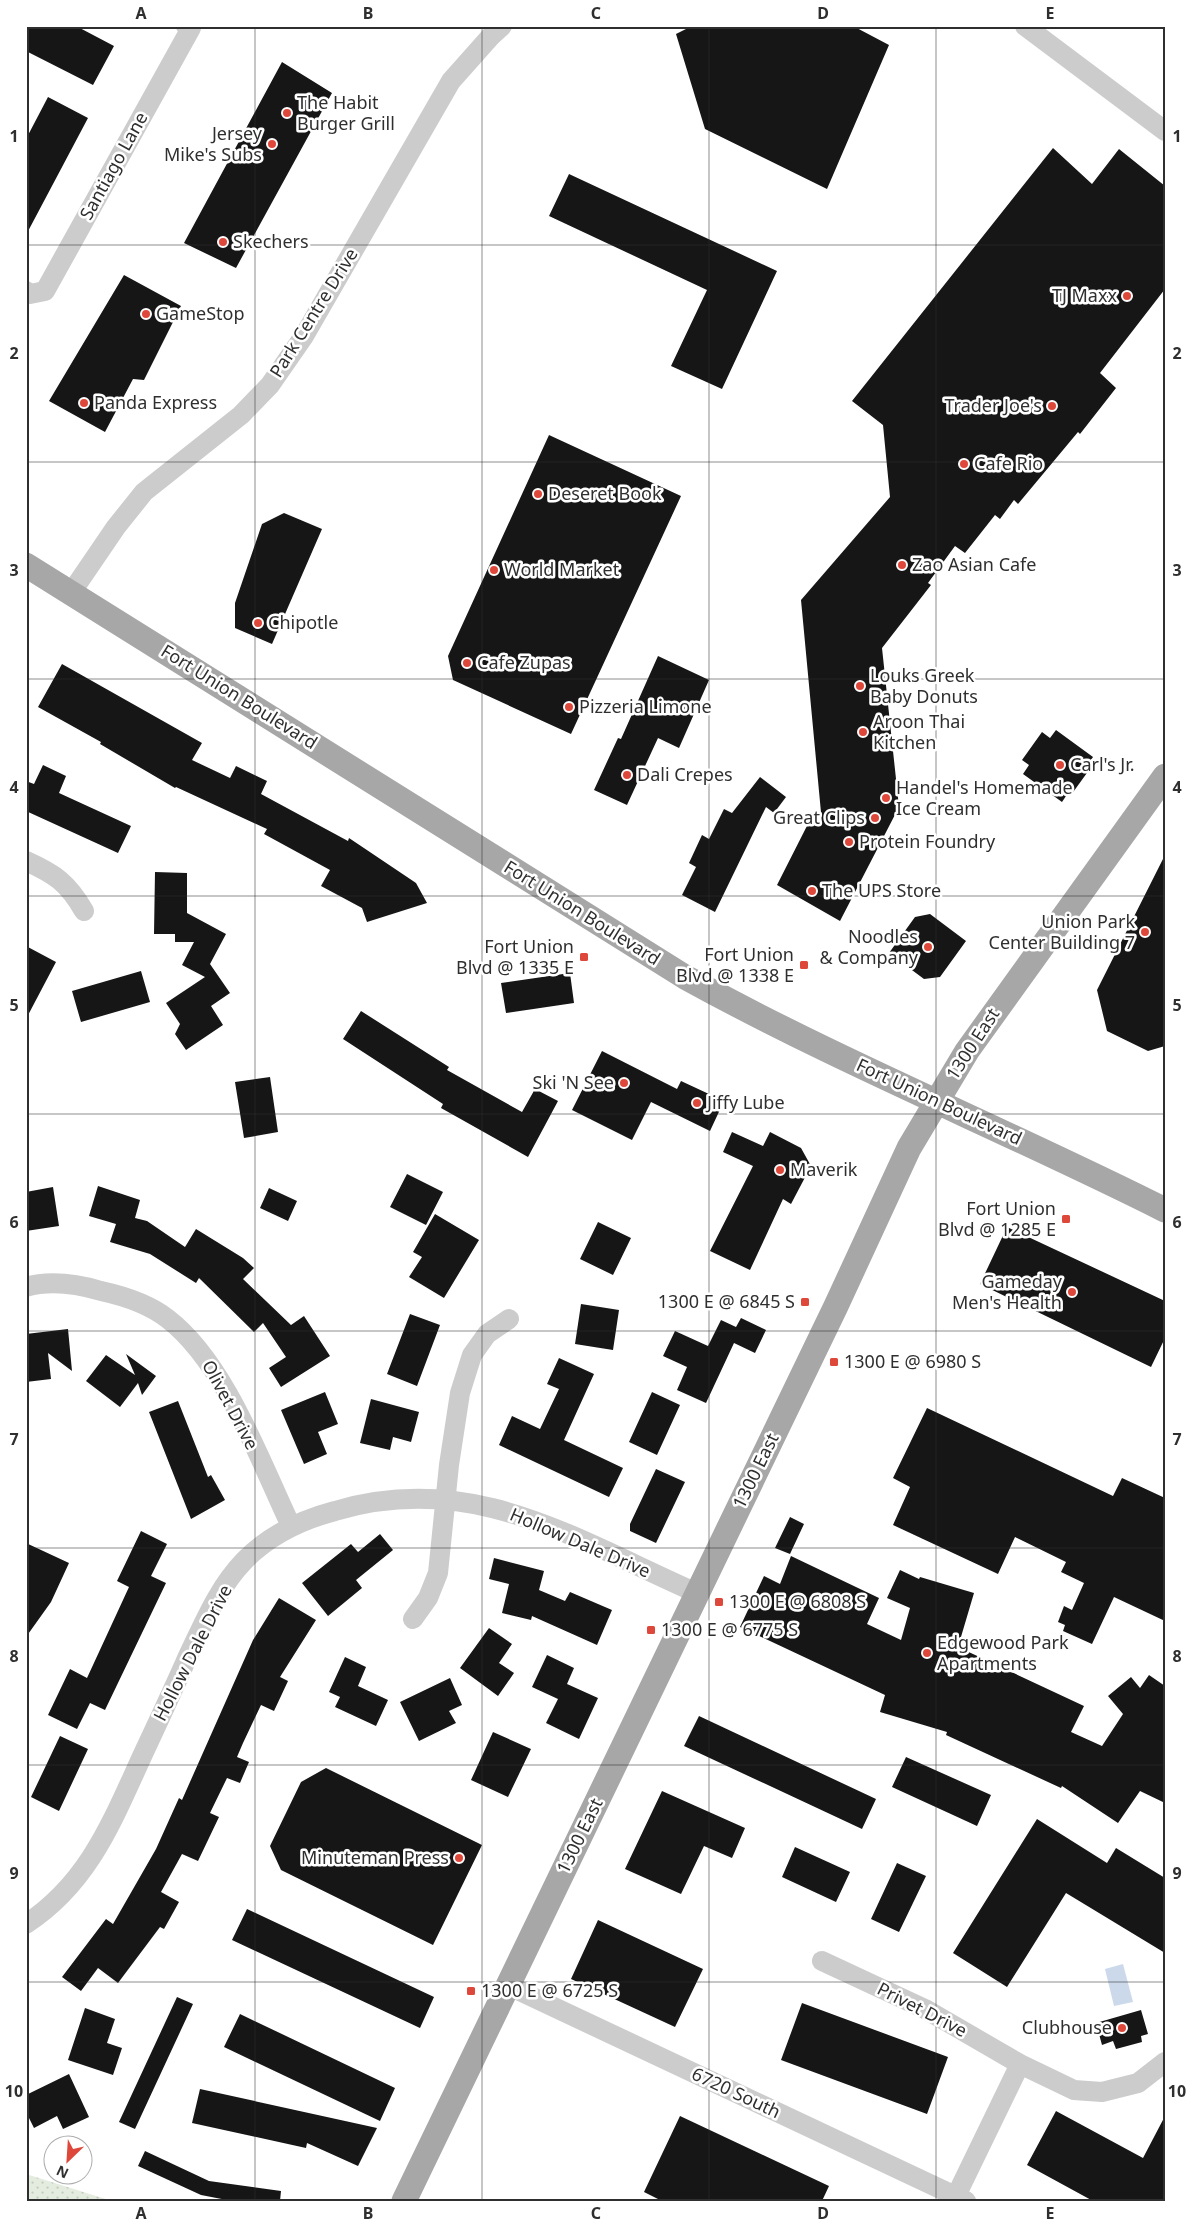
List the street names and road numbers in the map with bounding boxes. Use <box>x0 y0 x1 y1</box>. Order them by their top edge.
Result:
street label: Santiago Lane <box>74 107 153 224</box>
street label: Park Centre Drive <box>264 243 363 382</box>
street label: Fort Union Boulevard <box>157 638 322 754</box>
street label: Fort Union Boulevard <box>500 854 665 970</box>
street label: 1300 East <box>940 1002 1005 1084</box>
street label: Fort Union Boulevard <box>853 1052 1026 1150</box>
street label: Olivet Drive <box>197 1355 265 1454</box>
street label: 1300 East <box>727 1428 784 1512</box>
street label: Hollow Dale Drive <box>507 1502 654 1582</box>
street label: Hollow Dale Drive <box>147 1580 237 1725</box>
street label: 1300 East <box>551 1793 608 1877</box>
street label: Privet Drive <box>873 1976 972 2042</box>
street label: 6720 South <box>688 2061 785 2123</box>

